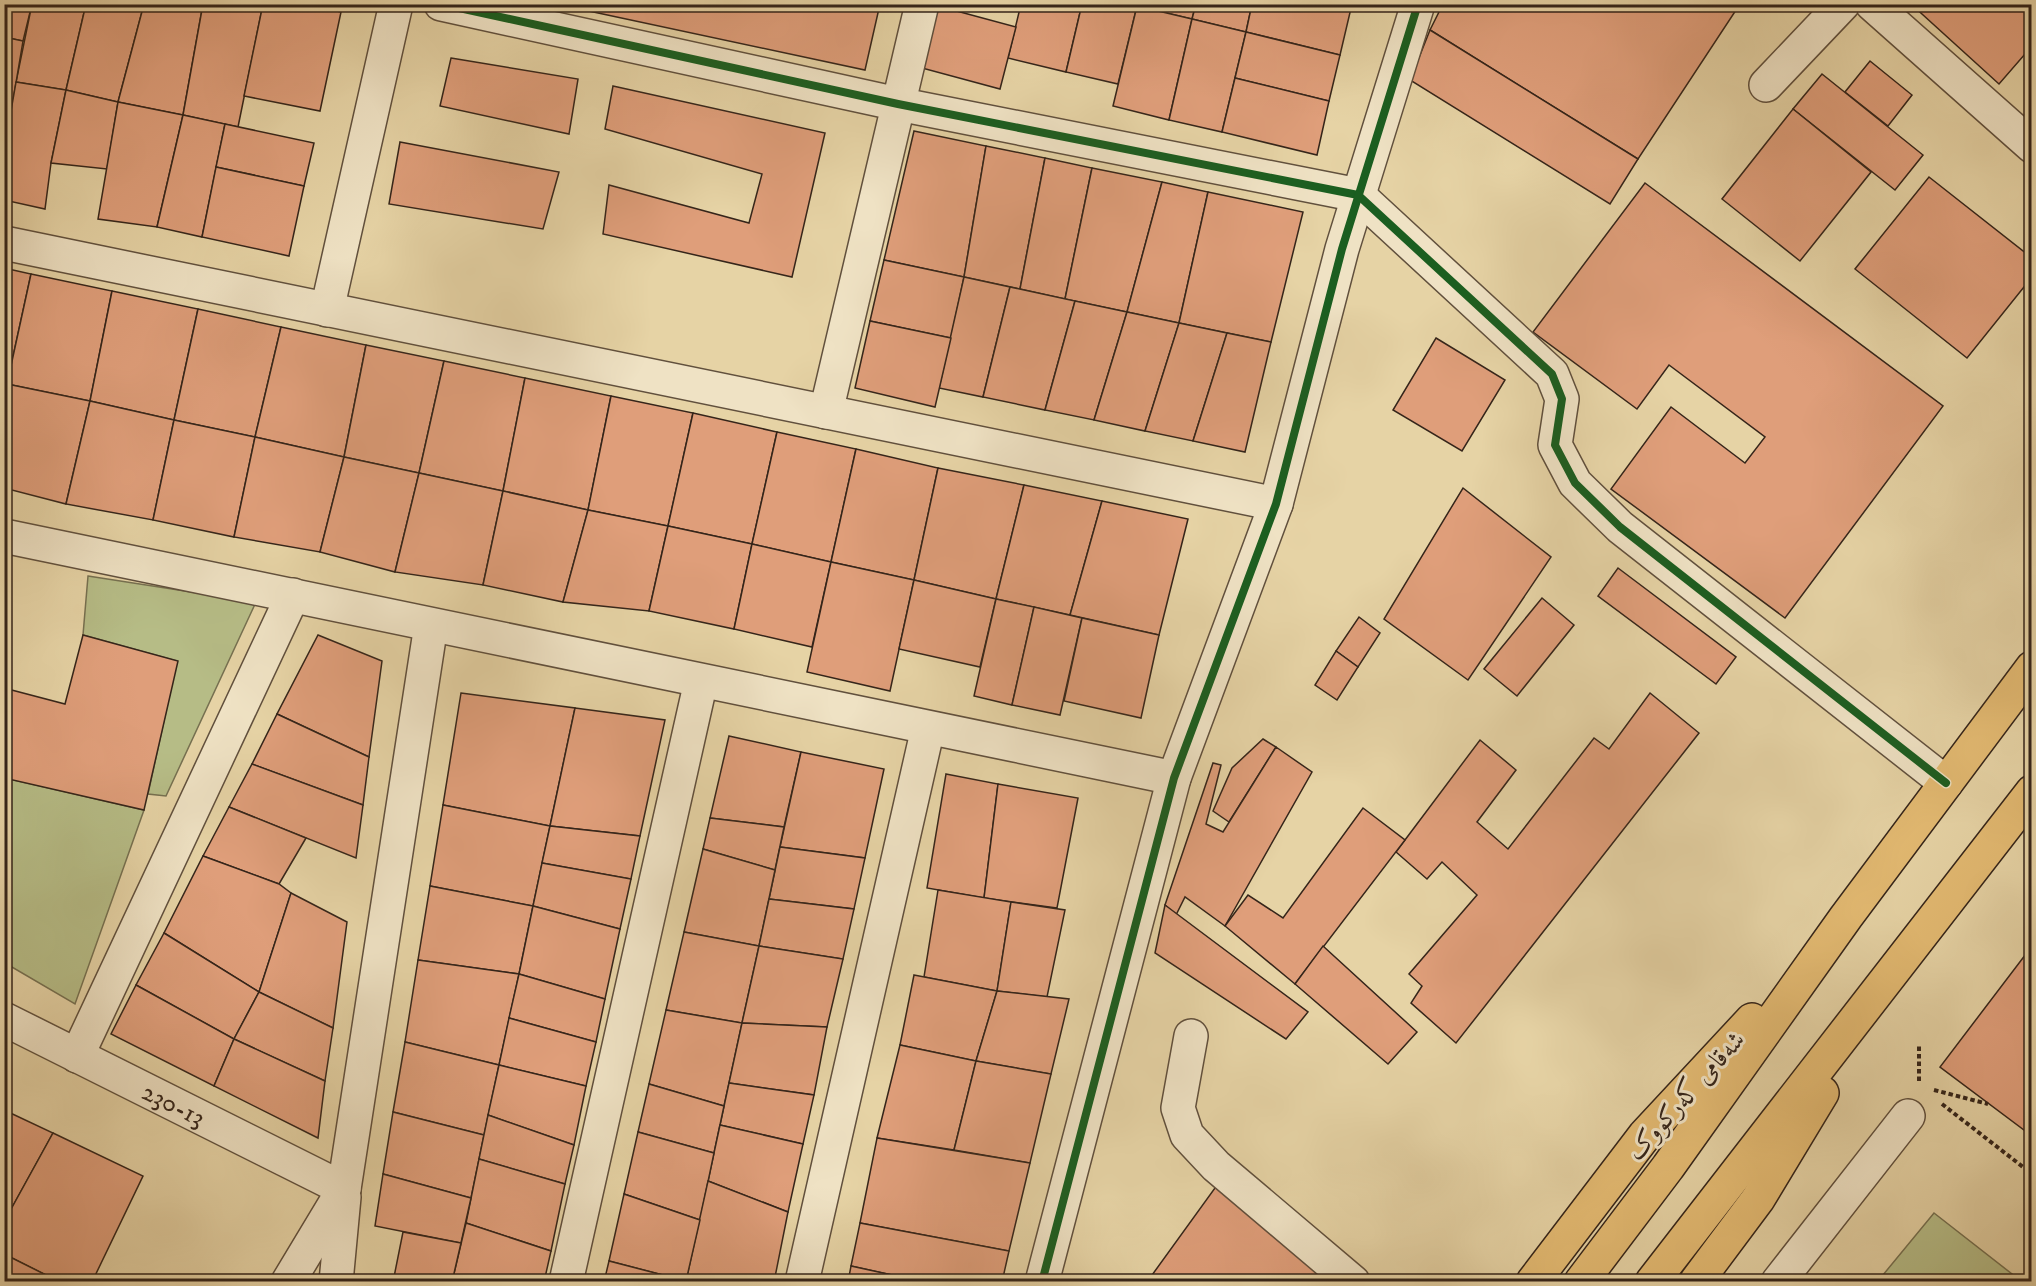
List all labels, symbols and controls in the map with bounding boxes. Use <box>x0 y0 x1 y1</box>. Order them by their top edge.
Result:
street label: شەقامی کەرکووک <box>1619 1024 1753 1168</box>
street label: 230-13 <box>136 1076 210 1135</box>

